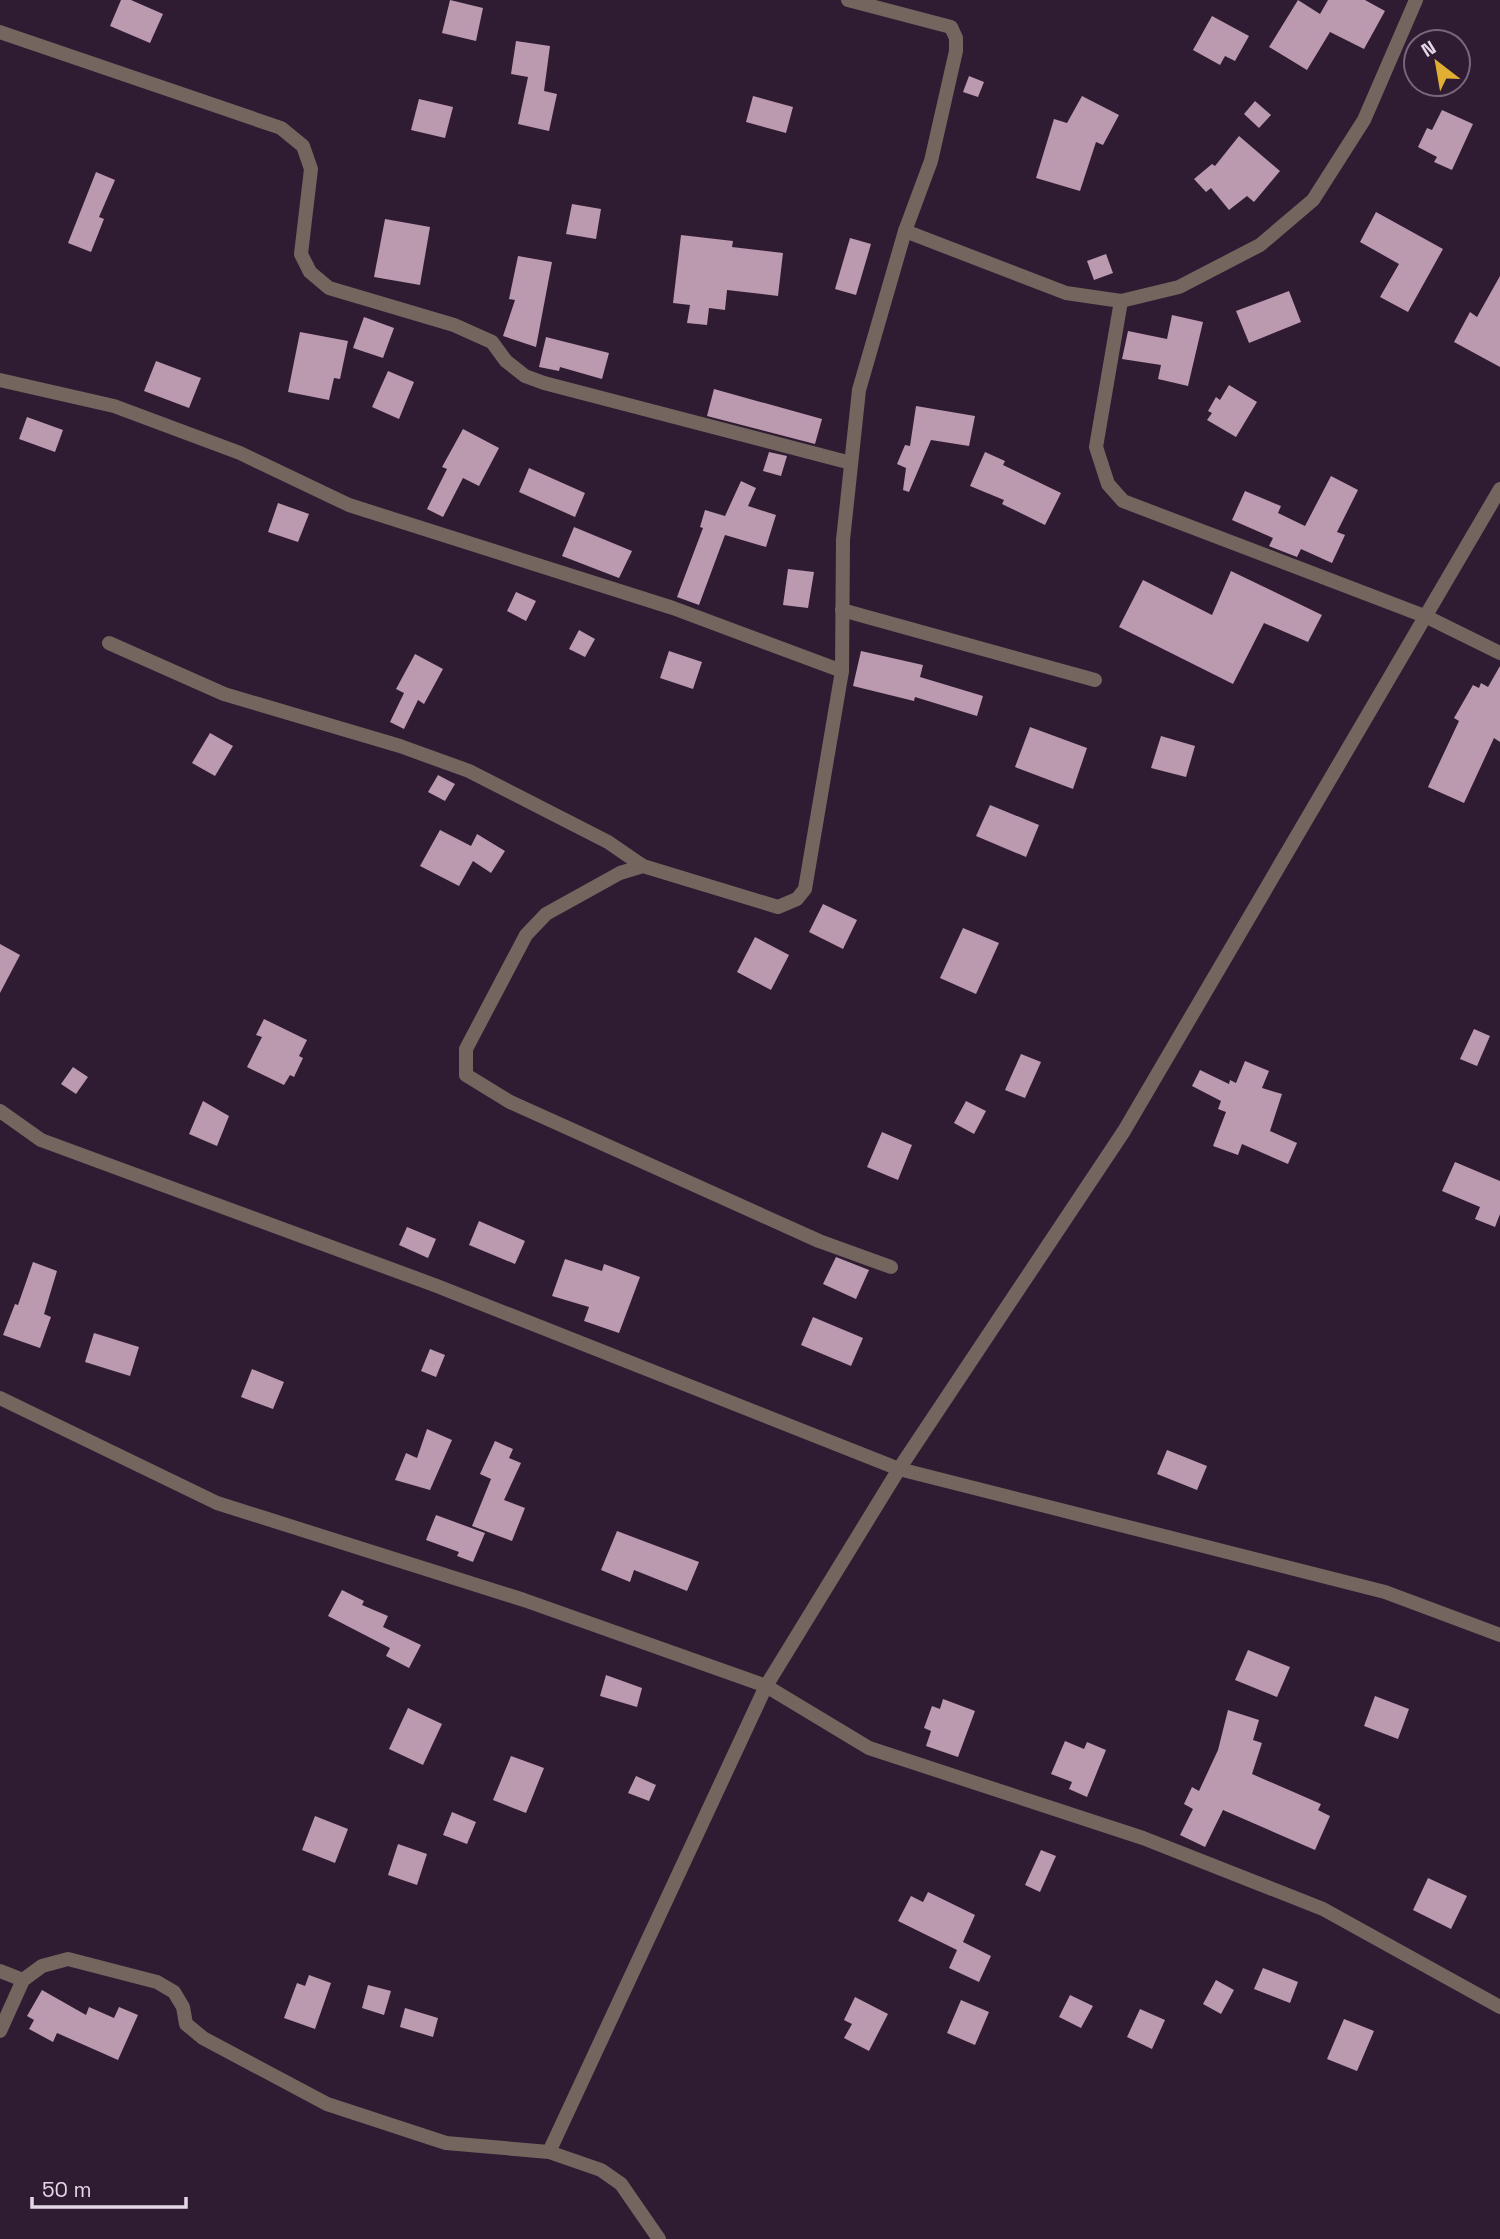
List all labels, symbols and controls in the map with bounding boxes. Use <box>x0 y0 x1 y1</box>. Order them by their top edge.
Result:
north arrow <box>1402 28 1472 98</box>
text: N <box>1417 35 1440 63</box>
scale bar <box>32 2166 186 2210</box>
text: 50 m <box>42 2176 92 2203</box>

